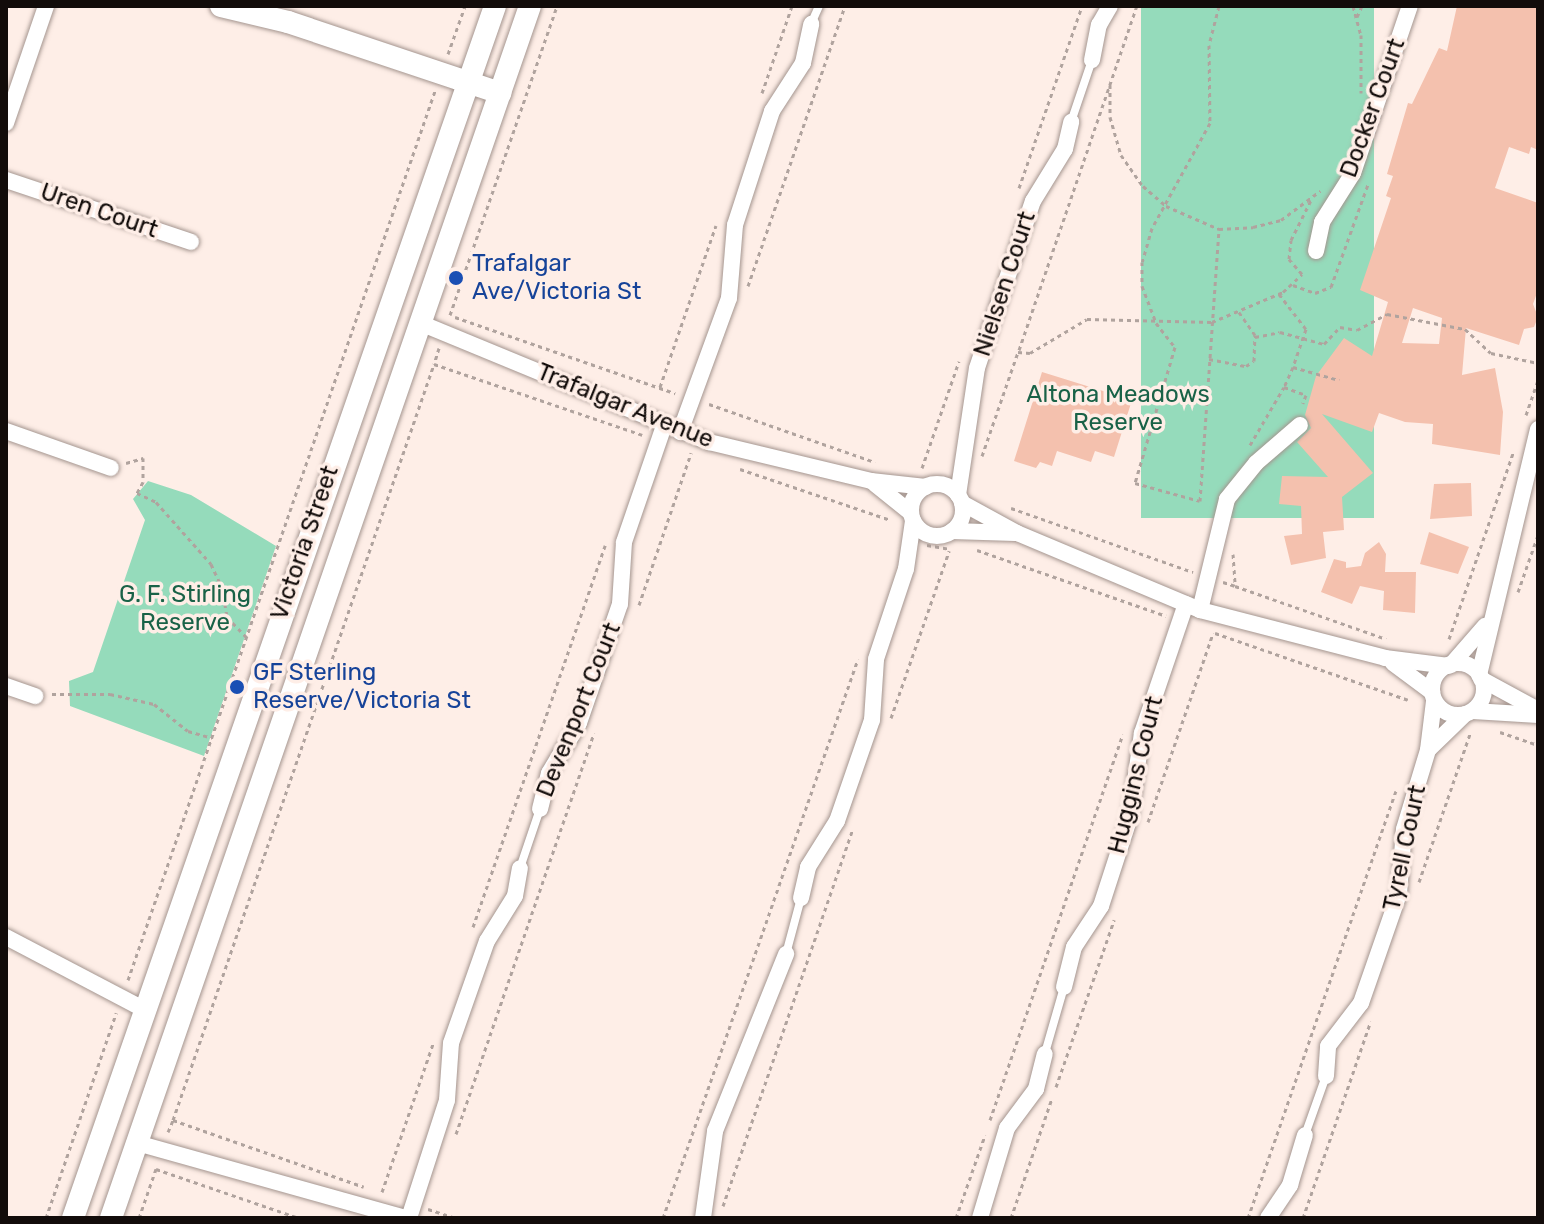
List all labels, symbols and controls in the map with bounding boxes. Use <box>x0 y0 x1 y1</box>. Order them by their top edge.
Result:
street label: Docker Court <box>1334 34 1412 182</box>
street label: Uren Court <box>37 177 161 245</box>
street label: Nielsen Court <box>968 208 1042 360</box>
place label: Trafalgar Ave/Victoria St <box>472 250 641 306</box>
marker: Trafalgar Ave/Victoria St <box>447 269 465 287</box>
street label: Trafalgar Avenue <box>532 357 718 455</box>
park label: Altona Meadows Reserve <box>1026 381 1210 437</box>
street label: Victoria Street <box>265 462 345 624</box>
park label: G. F. Stirling Reserve <box>119 581 251 637</box>
street label: Devenport Court <box>531 619 627 801</box>
place label: GF Sterling Reserve/Victoria St <box>253 659 471 715</box>
marker: GF Sterling Reserve/Victoria St <box>228 678 246 696</box>
street label: Huggins Court <box>1103 693 1169 857</box>
street label: Tyrell Court <box>1378 783 1432 913</box>

